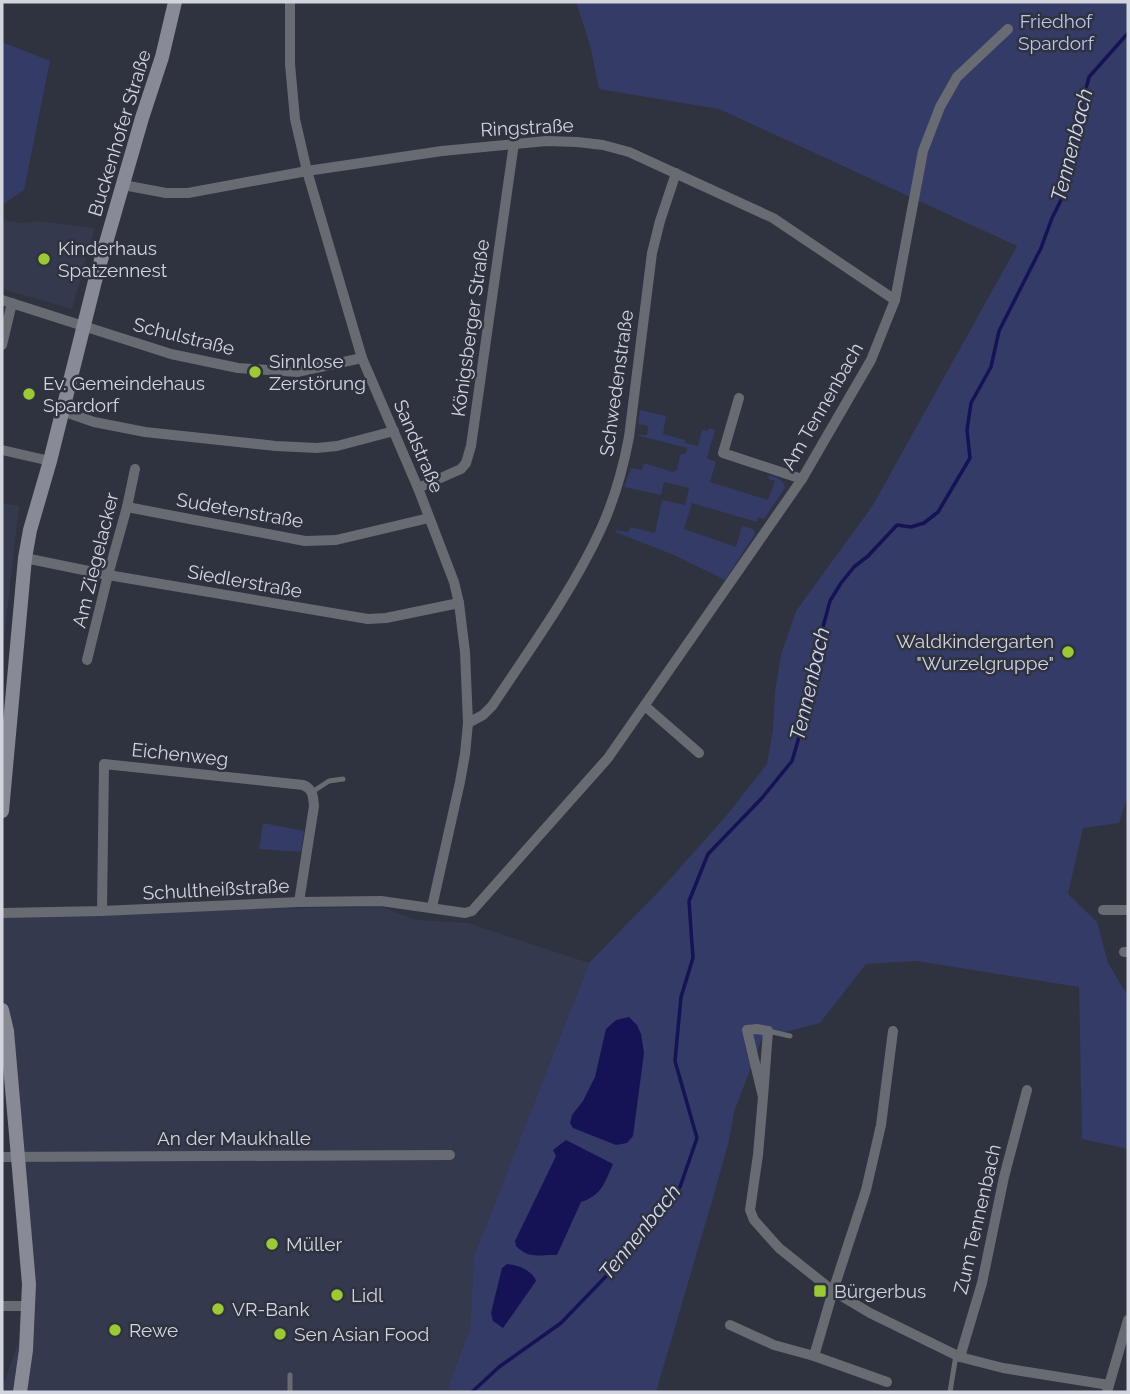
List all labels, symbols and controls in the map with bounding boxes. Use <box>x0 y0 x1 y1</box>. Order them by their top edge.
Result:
park label: Friedhof Spardorf <box>1018 10 1095 54</box>
street label: Buckenhofer Straße <box>83 47 155 219</box>
water label: Tennenbach <box>1045 86 1098 204</box>
street label: Ringstraße <box>480 114 574 140</box>
place label: Kinderhaus Spatzennest <box>58 237 168 281</box>
street label: Königsberger Straße <box>447 238 493 418</box>
marker: Kinderhaus Spatzennest <box>36 251 52 267</box>
street label: Schwedenstraße <box>595 309 637 457</box>
street label: Schulstraße <box>131 313 237 359</box>
street label: Am Tennenbach <box>777 338 867 474</box>
place label: Sinnlose Zerstörung <box>269 350 366 394</box>
marker: Sinnlose Zerstörung <box>247 364 263 380</box>
place label: Ev. Gemeindehaus Spardorf <box>43 372 205 416</box>
marker: Ev. Gemeindehaus Spardorf <box>21 386 37 402</box>
street label: Sandstraße <box>390 396 448 496</box>
street label: Sudetenstraße <box>175 488 305 532</box>
street label: Am Ziegelacker <box>68 490 123 630</box>
street label: Siedlerstraße <box>186 560 304 602</box>
water label: Tennenbach <box>784 625 835 743</box>
place label: Waldkindergarten "Wurzelgruppe" <box>896 630 1054 674</box>
marker: Waldkindergarten "Wurzelgruppe" <box>1060 644 1076 660</box>
street label: Eichenweg <box>130 738 230 770</box>
street label: Schultheißstraße <box>142 874 290 904</box>
street label: An der Maukhalle <box>157 1127 311 1149</box>
street label: Zum Tennenbach <box>949 1142 1005 1296</box>
water label: Tennenbach <box>594 1179 686 1284</box>
place label: Müller <box>286 1233 342 1255</box>
marker: Müller <box>264 1236 280 1252</box>
place label: Bürgerbus <box>834 1280 926 1302</box>
marker: Bürgerbus <box>812 1283 828 1299</box>
place label: Lidl <box>351 1284 384 1306</box>
marker: Lidl <box>329 1287 345 1303</box>
place label: VR-Bank <box>232 1298 309 1320</box>
marker: VR-Bank <box>210 1301 226 1317</box>
place label: Rewe <box>129 1319 178 1341</box>
marker: Rewe <box>107 1322 123 1338</box>
place label: Sen Asian Food <box>294 1323 429 1345</box>
marker: Sen Asian Food <box>272 1326 288 1342</box>

